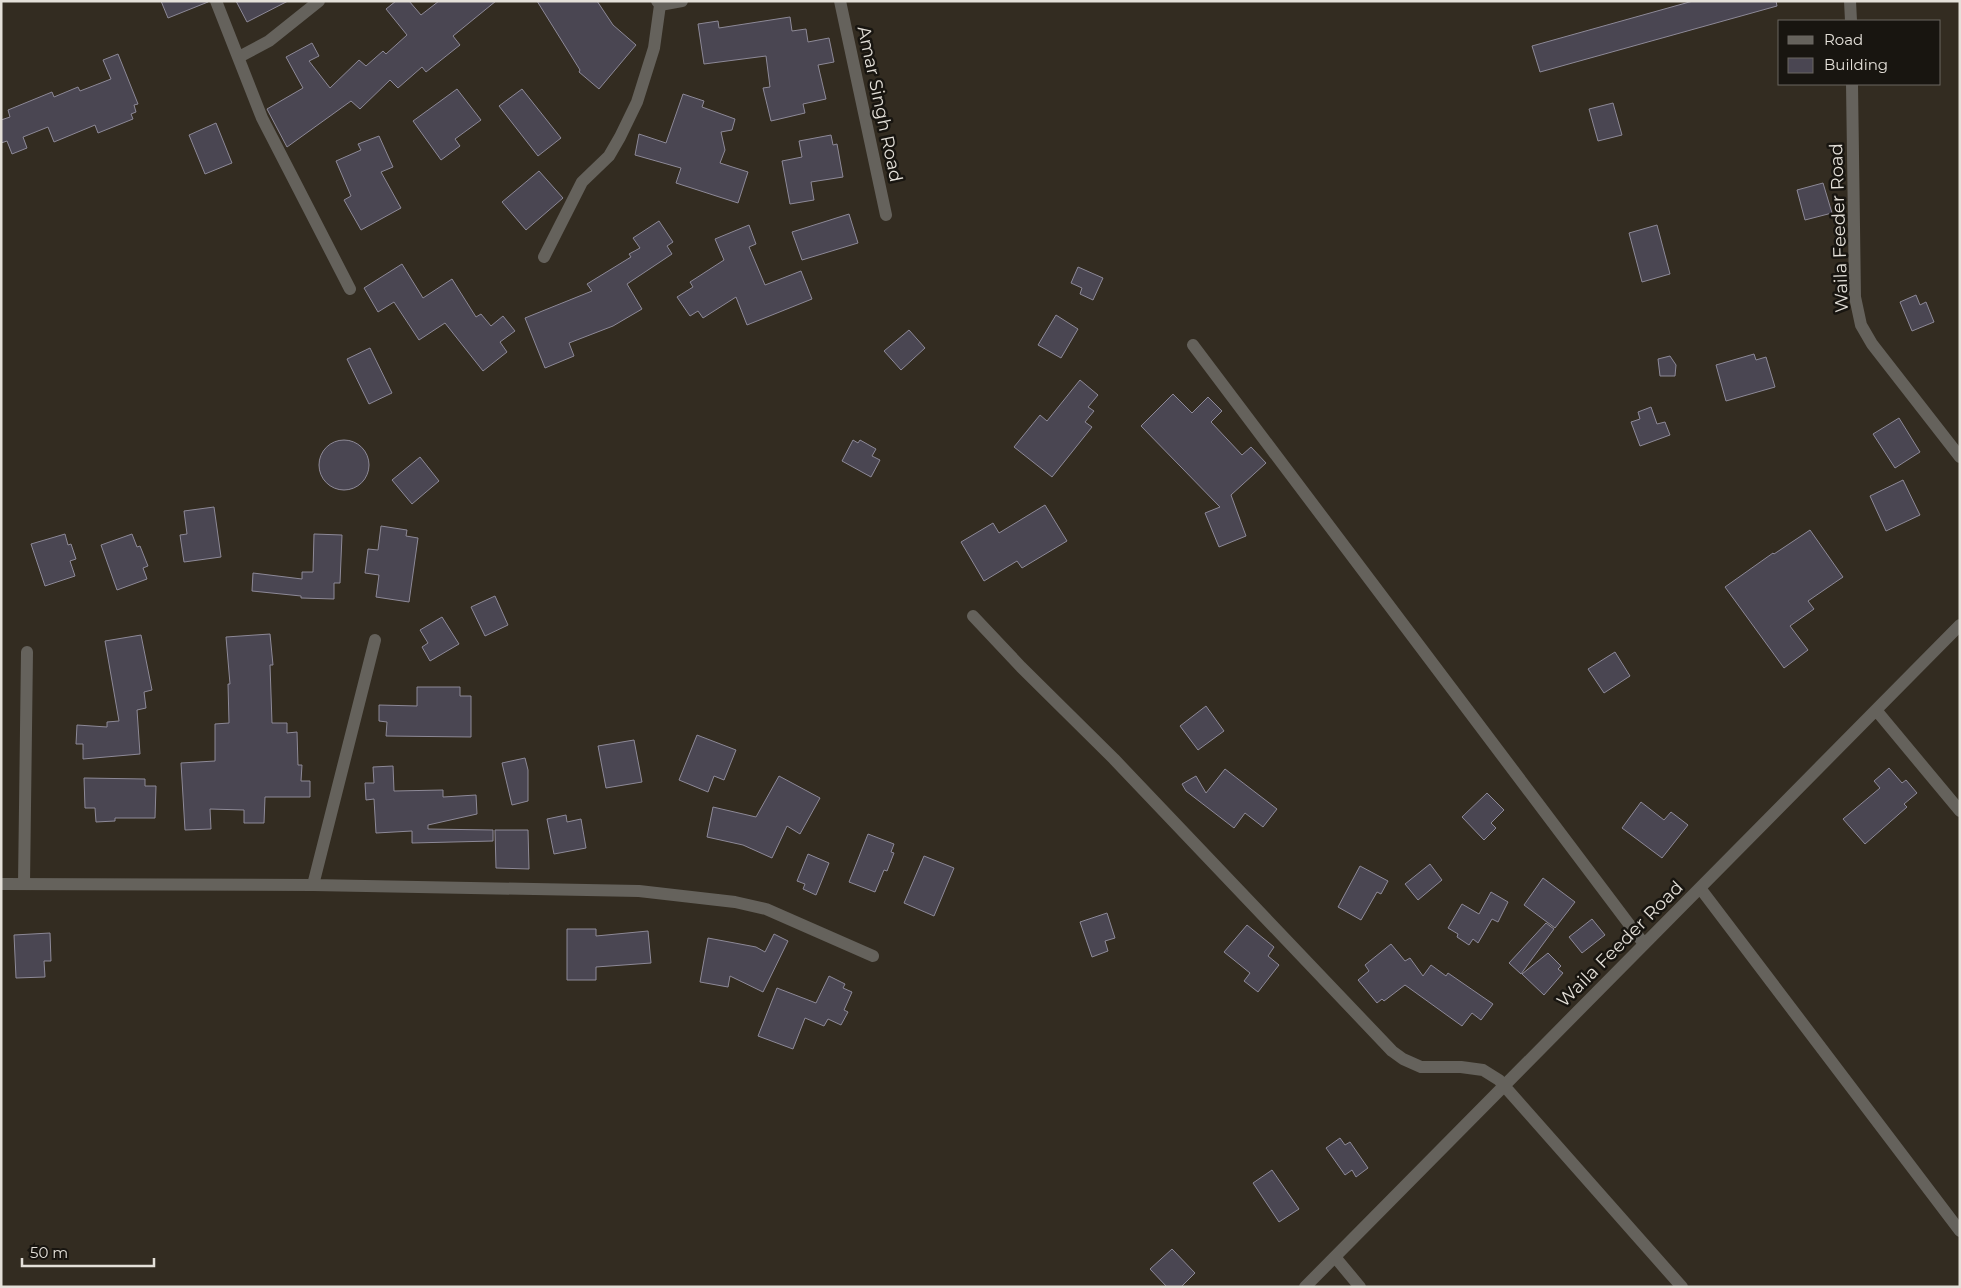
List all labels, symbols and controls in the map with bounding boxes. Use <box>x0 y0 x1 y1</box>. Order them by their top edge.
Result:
legend <box>1778 20 1941 85</box>
street label: Amar Singh Road <box>853 24 907 184</box>
text: Road <box>1824 30 1863 49</box>
text: Building <box>1824 55 1888 74</box>
street label: Waila Feeder Road <box>1825 143 1853 313</box>
street label: Waila Feeder Road <box>1552 876 1688 1012</box>
scale bar <box>22 1236 155 1268</box>
text: 50 m <box>30 1243 68 1262</box>

